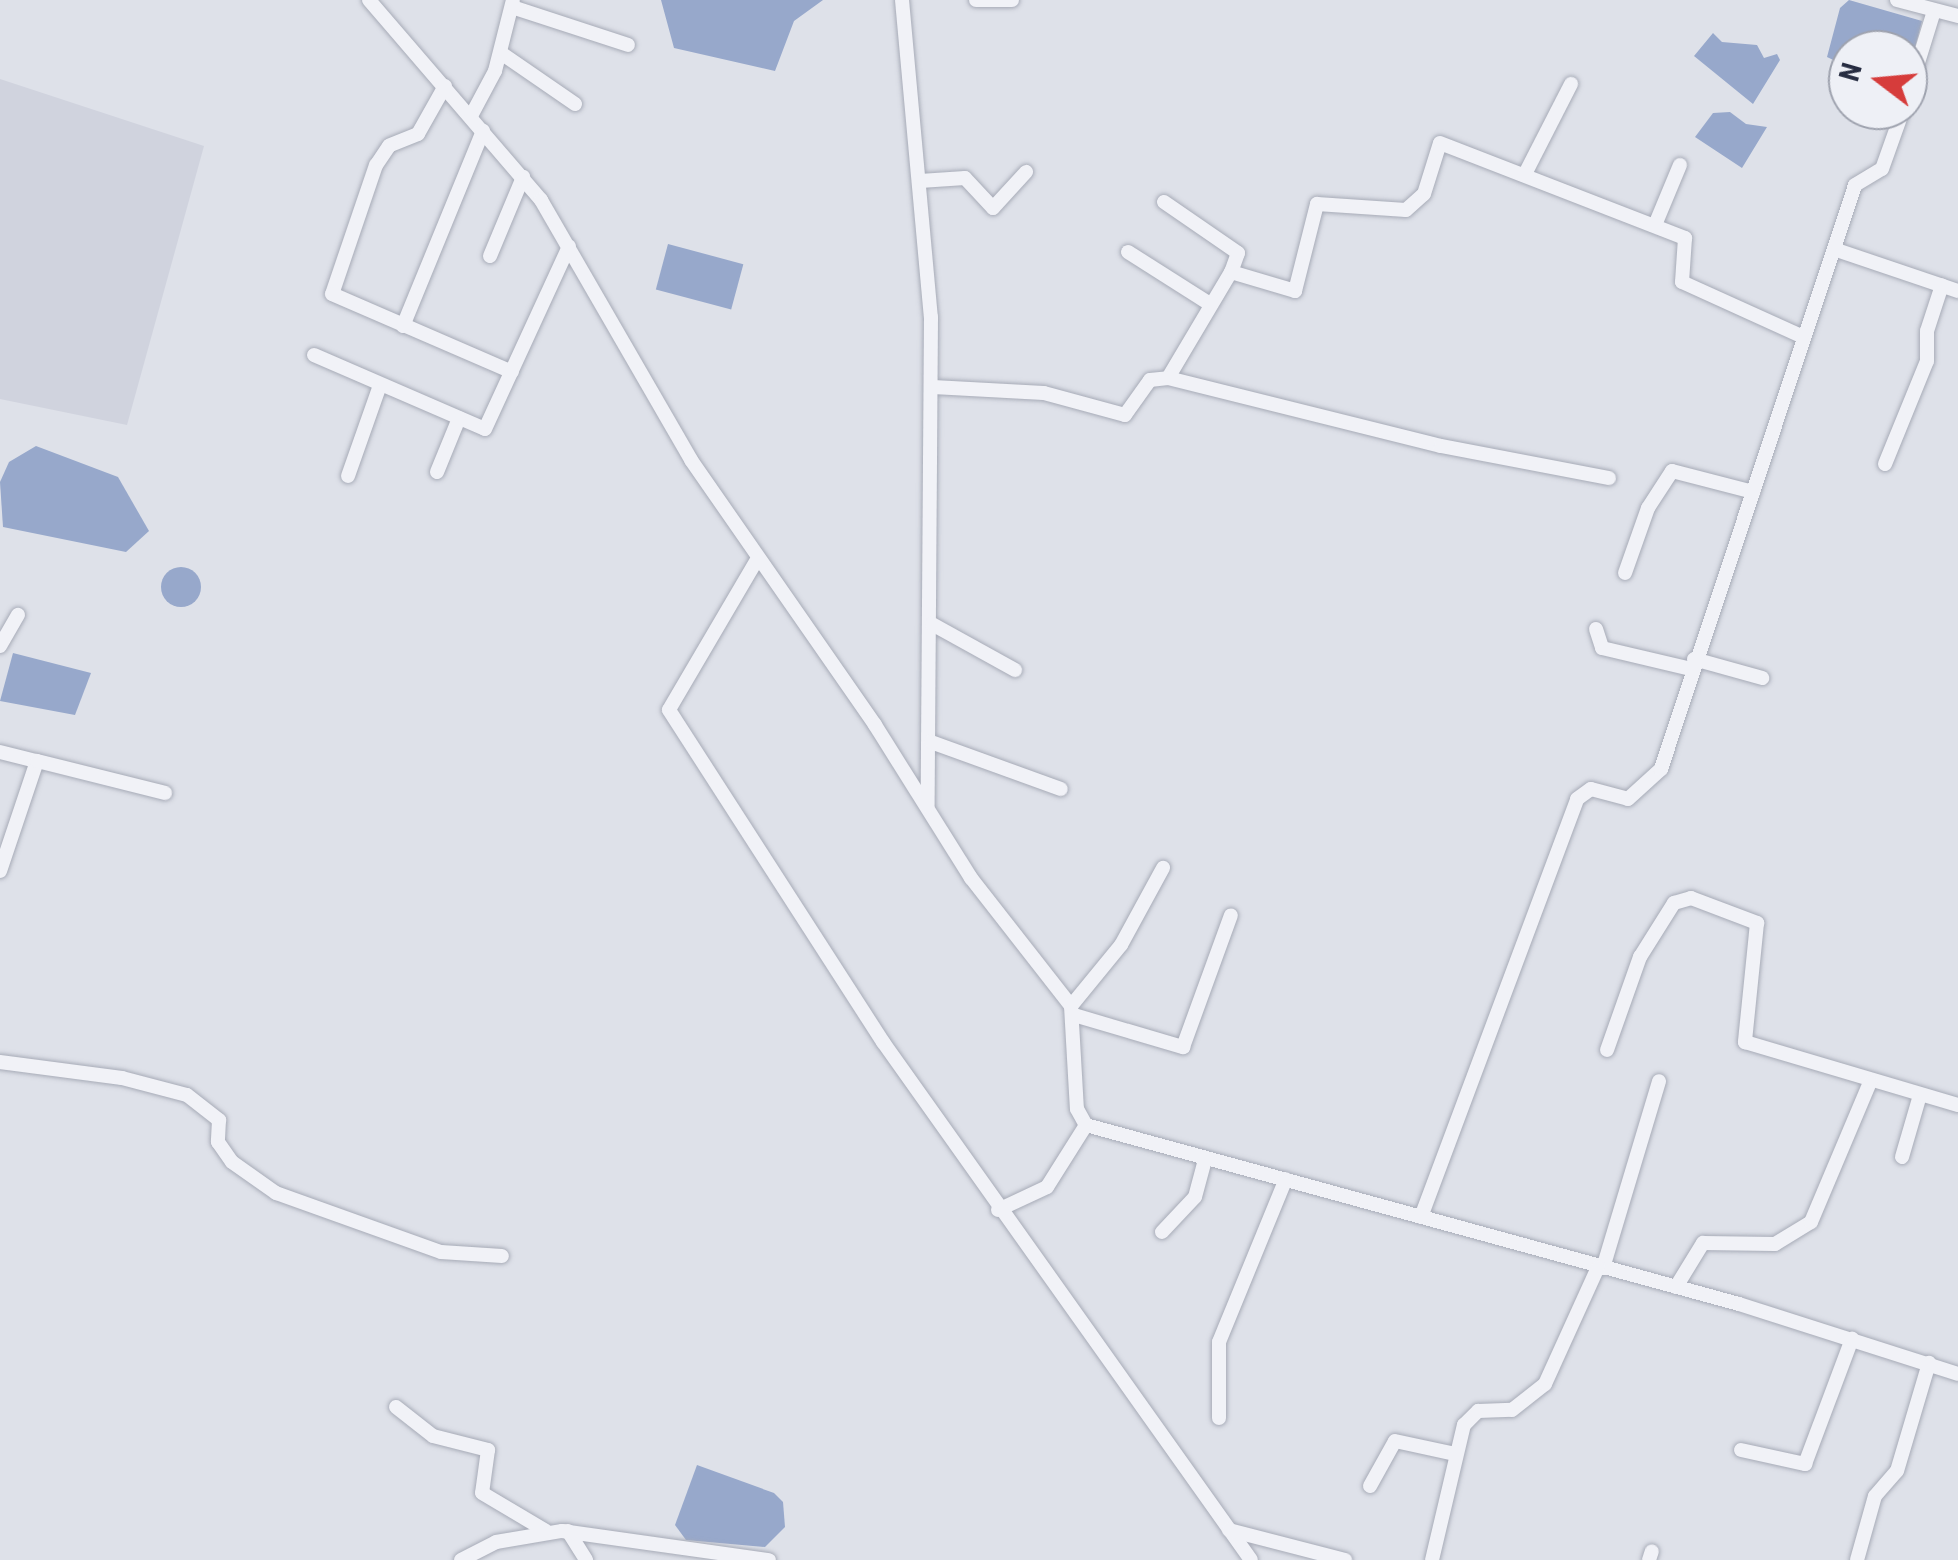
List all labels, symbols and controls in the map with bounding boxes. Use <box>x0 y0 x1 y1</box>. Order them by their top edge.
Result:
north arrow <box>1828 30 1928 130</box>
text: N <box>1832 59 1869 85</box>

